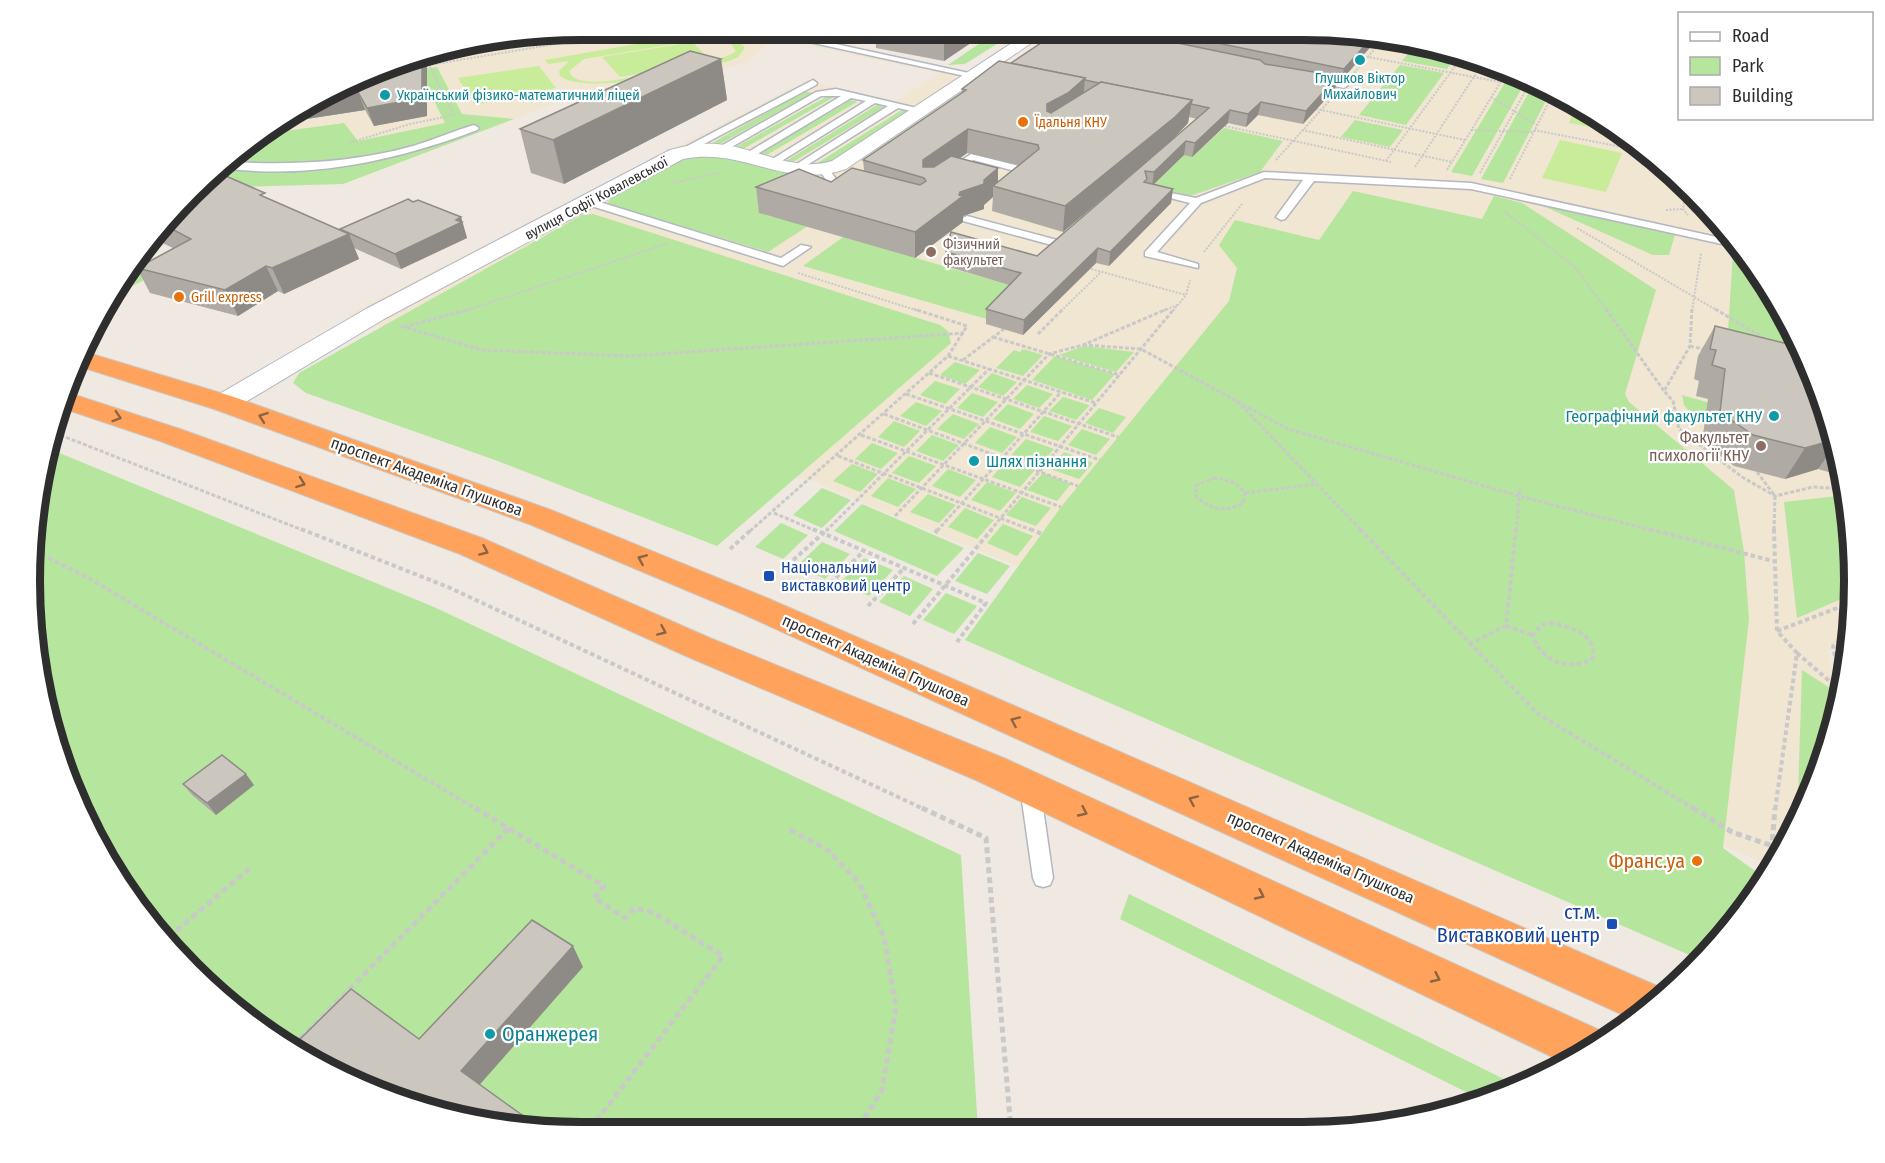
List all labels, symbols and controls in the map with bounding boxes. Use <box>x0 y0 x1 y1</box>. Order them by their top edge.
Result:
legend <box>1678 12 1873 120</box>
text: Road <box>1732 25 1769 47</box>
marker: Глушков Віктор Михайлович <box>1353 53 1367 67</box>
text: Park <box>1732 55 1765 77</box>
place label: Глушков Віктор Михайлович <box>1315 70 1405 103</box>
text: Building <box>1732 85 1793 107</box>
place label: Український фізико-математичний ліцей <box>396 87 640 104</box>
marker: Український фізико-математичний ліцей <box>378 88 392 102</box>
place label: Їдальня КНУ <box>1034 114 1107 131</box>
marker: Їдальня КНУ <box>1016 115 1030 129</box>
street label: вулиця Софії Ковалевської <box>522 153 671 243</box>
place label: Фізичний факультет <box>943 236 1004 269</box>
marker: Фізичний факультет <box>924 245 938 259</box>
place label: Grill express <box>191 289 262 306</box>
marker: Grill express <box>172 290 186 304</box>
place label: Географічний факультет КНУ <box>1565 407 1762 426</box>
marker: Географічний факультет КНУ <box>1767 409 1781 423</box>
one-way arrow <box>111 410 122 423</box>
one-way arrow <box>258 412 269 425</box>
place label: Факультет психології КНУ <box>1649 428 1749 465</box>
street label: проспект Академіка Глушкова <box>328 433 525 520</box>
marker: Факультет психології КНУ <box>1754 439 1768 453</box>
place label: Шлях пізнання <box>986 452 1087 471</box>
marker: Шлях пізнання <box>967 454 981 468</box>
one-way arrow <box>295 475 306 488</box>
one-way arrow <box>477 544 488 556</box>
one-way arrow <box>638 554 649 566</box>
place label: Національний виставковий центр <box>781 558 911 595</box>
marker: Національний виставковий центр <box>762 569 776 583</box>
street label: проспект Академіка Глушкова <box>779 611 972 710</box>
one-way arrow <box>655 623 666 635</box>
one-way arrow <box>1010 717 1021 729</box>
one-way arrow <box>1189 796 1200 808</box>
one-way arrow <box>1077 804 1088 816</box>
street label: проспект Академіка Глушкова <box>1224 808 1417 907</box>
place label: Франс.уа <box>1609 849 1685 873</box>
marker: Франс.уа <box>1690 854 1704 868</box>
one-way arrow <box>1253 887 1264 899</box>
place label: ст.м. Виставковий центр <box>1437 900 1600 947</box>
marker: ст.м. Виставковий центр <box>1605 917 1619 931</box>
one-way arrow <box>1430 970 1441 982</box>
place label: Оранжерея <box>502 1022 598 1046</box>
marker: Оранжерея <box>483 1027 497 1041</box>

